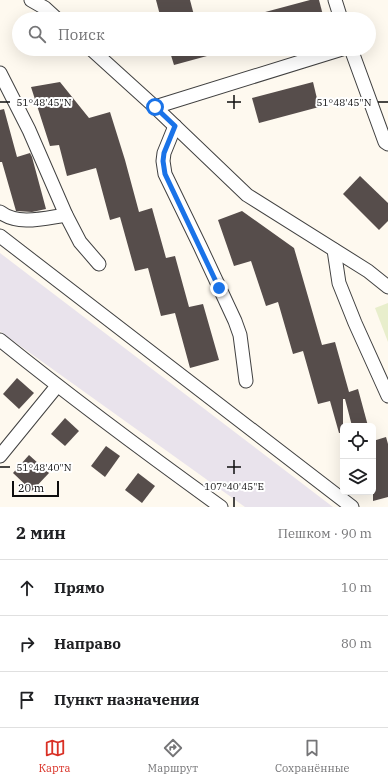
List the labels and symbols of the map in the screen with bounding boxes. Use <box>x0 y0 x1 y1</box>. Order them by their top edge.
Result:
text: 51°48'45"N <box>17 96 72 109</box>
text: 51°48'45"N <box>317 96 372 109</box>
route start <box>146 98 164 116</box>
route end <box>210 279 228 297</box>
text: 51°48'40"N <box>17 461 72 474</box>
scale bar <box>12 479 59 498</box>
text: 107°40'45"E <box>204 480 264 493</box>

